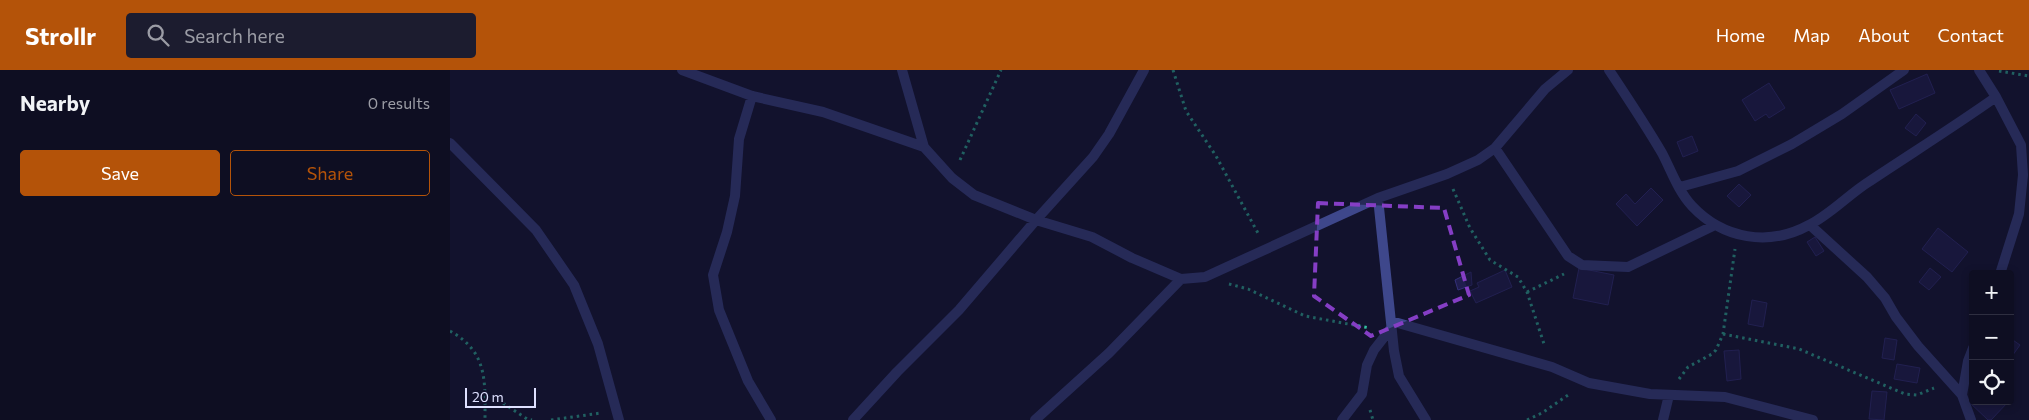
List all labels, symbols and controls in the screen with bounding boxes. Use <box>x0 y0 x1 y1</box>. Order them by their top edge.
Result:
search box <box>126 13 476 58</box>
text: Strollr <box>25 21 96 50</box>
icon: search <box>144 21 172 49</box>
text: Search here <box>184 24 285 47</box>
text: Home <box>1716 24 1765 46</box>
text: Map <box>1793 24 1830 46</box>
text: About <box>1858 24 1910 46</box>
text: Contact <box>1938 24 2004 46</box>
text: Nearby <box>20 90 90 115</box>
text: 0 results <box>368 93 430 112</box>
button: Save <box>20 150 220 196</box>
button: Share <box>230 150 430 196</box>
map controls <box>1969 270 2014 405</box>
button: + <box>1969 270 2014 315</box>
button: − <box>1969 315 2014 360</box>
button: locate <box>1969 360 2014 405</box>
scale bar <box>465 385 536 408</box>
text: 20 m <box>472 388 504 405</box>

